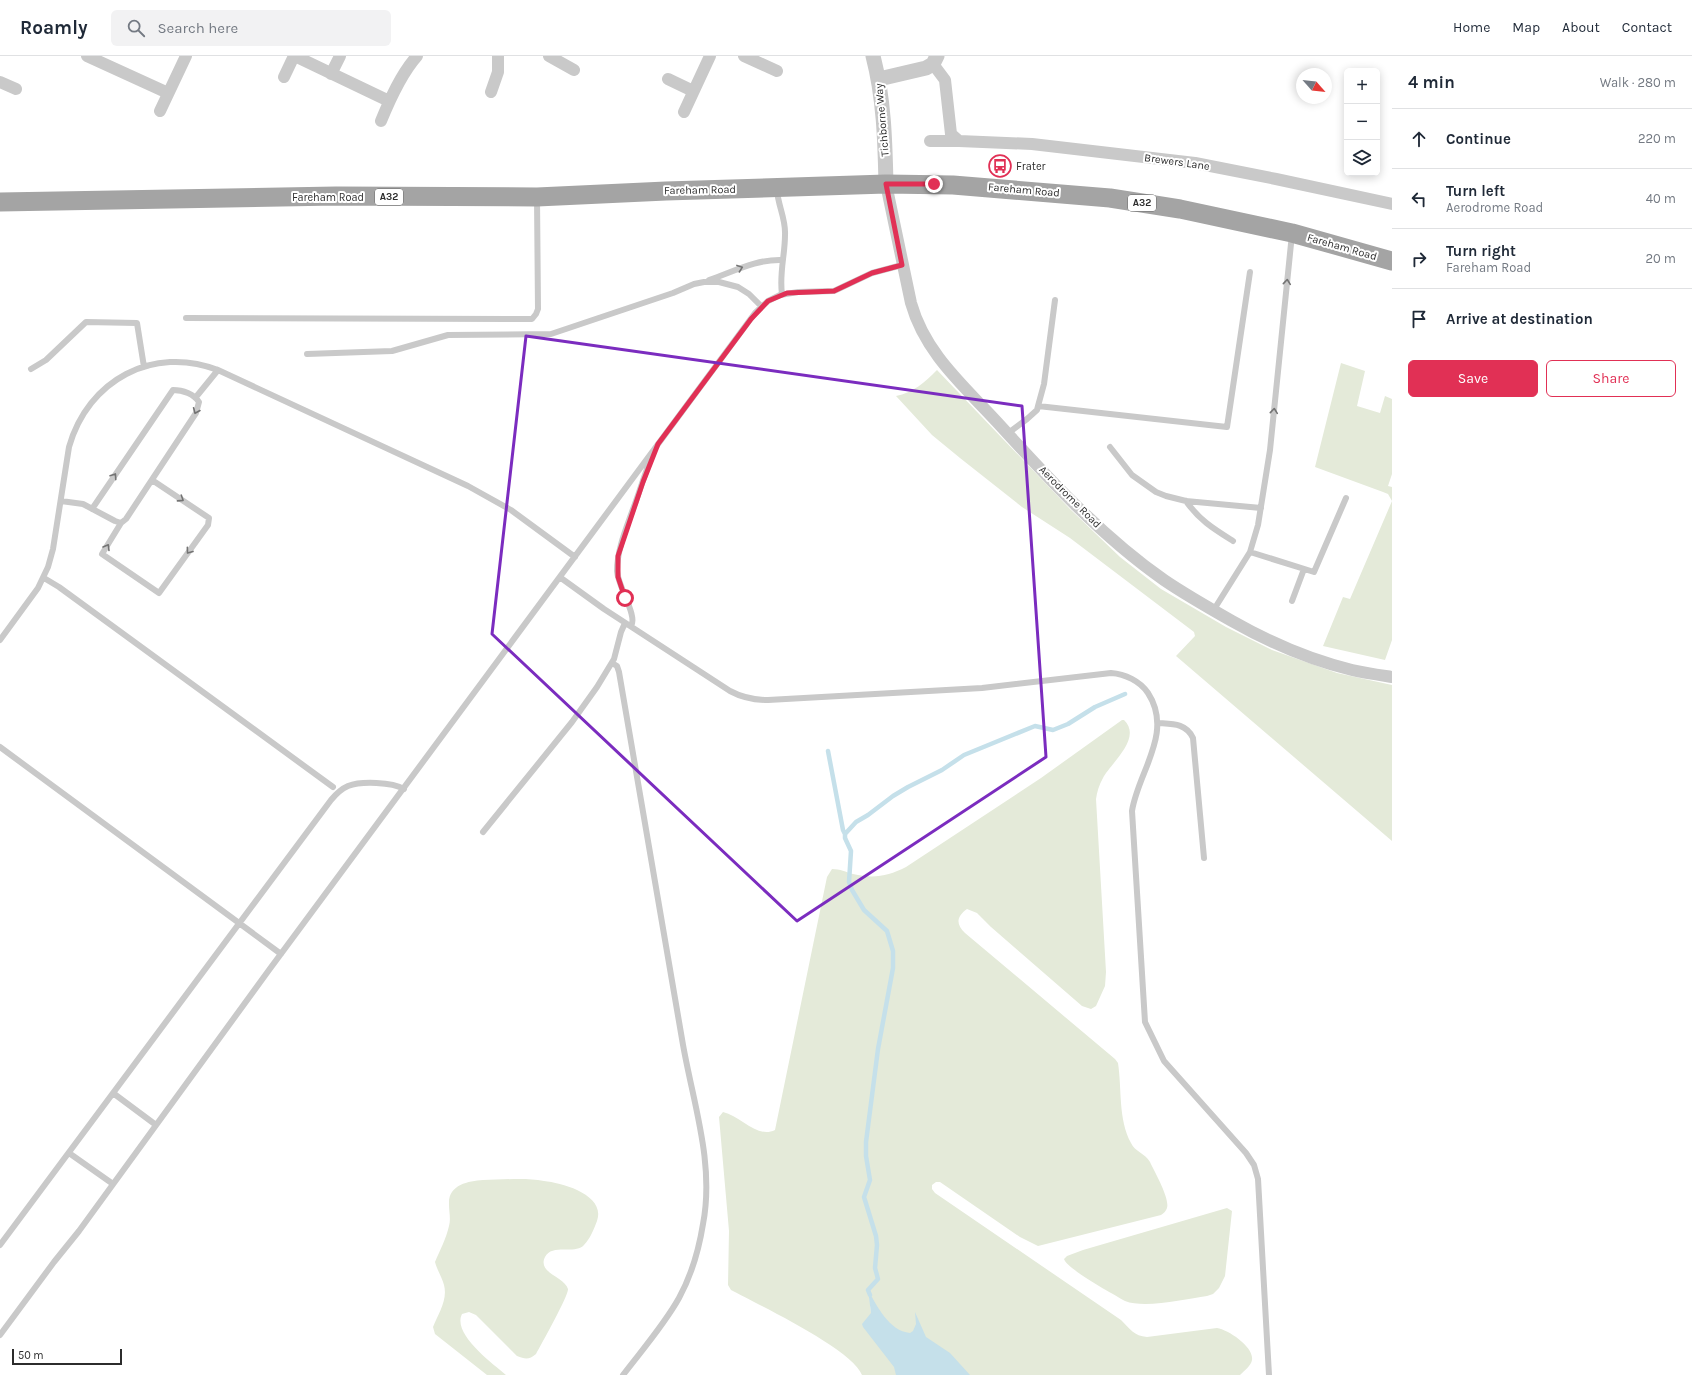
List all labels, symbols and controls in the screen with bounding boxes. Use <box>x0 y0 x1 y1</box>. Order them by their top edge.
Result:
search box <box>111 10 391 46</box>
text: Roamly <box>20 17 87 39</box>
icon: search <box>125 17 147 39</box>
text: Search here <box>157 19 238 37</box>
text: Home <box>1453 19 1490 36</box>
text: Map <box>1512 19 1540 36</box>
text: About <box>1562 19 1600 36</box>
text: Contact <box>1622 19 1672 36</box>
north arrow <box>1296 68 1332 104</box>
map controls <box>1344 68 1380 176</box>
button: + <box>1344 68 1380 104</box>
text: 4 min <box>1408 72 1455 92</box>
text: Walk · 280 m <box>1600 75 1676 90</box>
street label: Tichborne Way <box>872 83 892 157</box>
button: − <box>1344 104 1380 140</box>
icon: ahead <box>1408 128 1430 150</box>
text: Continue <box>1446 130 1511 148</box>
text: 220 m <box>1638 131 1676 146</box>
button: layers <box>1344 140 1380 176</box>
street label: Brewers Lane <box>1143 151 1211 173</box>
bus stop icon: Frater <box>987 153 1013 179</box>
place label: Frater <box>1016 160 1046 173</box>
route end <box>925 175 943 193</box>
street label: Fareham Road <box>988 180 1060 200</box>
text: Turn left <box>1446 182 1505 200</box>
street label: Fareham Road <box>664 183 736 197</box>
icon: left <box>1408 188 1430 210</box>
road number: A32 <box>375 189 403 205</box>
street label: Fareham Road <box>292 191 364 204</box>
text: 40 m <box>1646 191 1676 206</box>
road number: A32 <box>1128 195 1156 211</box>
text: Aerodrome Road <box>1446 200 1543 215</box>
street label: Fareham Road <box>1306 231 1378 263</box>
text: Turn right <box>1446 242 1516 260</box>
icon: right <box>1408 248 1430 270</box>
text: 20 m <box>1646 251 1676 266</box>
text: Fareham Road <box>1446 260 1531 275</box>
one-way arrow <box>737 265 744 273</box>
one-way arrow <box>1282 279 1291 285</box>
icon: arrive <box>1408 308 1430 330</box>
text: Arrive at destination <box>1446 310 1593 328</box>
button: Save <box>1408 360 1538 397</box>
button: Share <box>1546 360 1676 397</box>
one-way arrow <box>193 406 201 414</box>
one-way arrow <box>1269 408 1278 414</box>
street label: Aerodrome Road <box>1036 463 1104 531</box>
one-way arrow <box>109 474 116 481</box>
one-way arrow <box>176 494 183 501</box>
one-way arrow <box>102 544 109 551</box>
one-way arrow <box>187 546 194 553</box>
route start <box>616 589 634 607</box>
scale bar <box>12 1347 122 1366</box>
text: 50 m <box>18 1349 44 1362</box>

